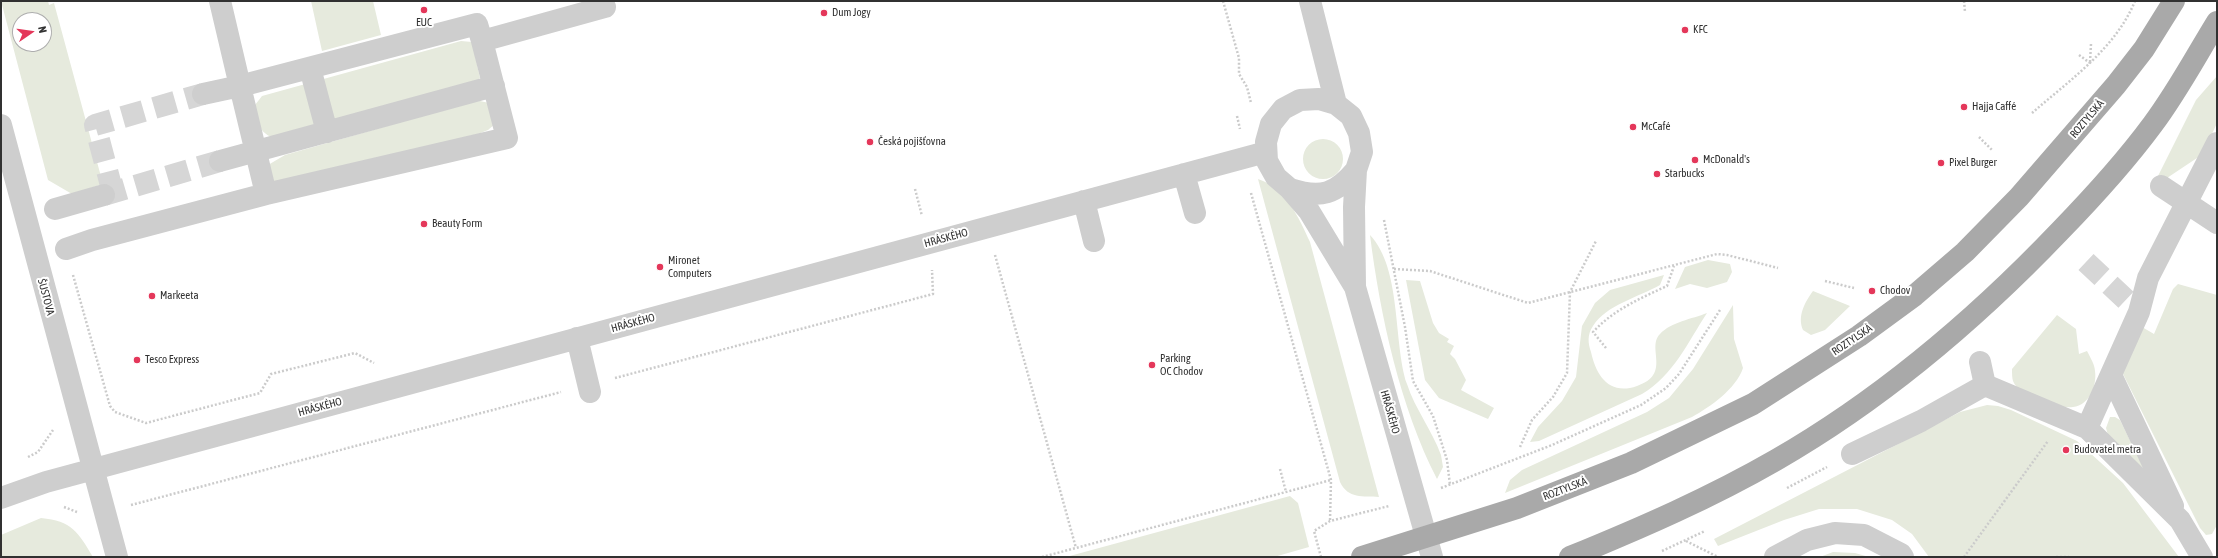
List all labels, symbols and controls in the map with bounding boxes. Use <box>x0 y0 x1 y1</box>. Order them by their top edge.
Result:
marker: EUC <box>419 5 429 15</box>
place label: Dum Jogy <box>832 6 871 20</box>
marker: Dum Jogy <box>819 8 829 18</box>
north arrow <box>12 12 52 52</box>
place label: EUC <box>416 16 432 30</box>
place label: KFC <box>1693 23 1708 37</box>
text: N <box>36 25 49 34</box>
marker: KFC <box>1680 25 1690 35</box>
street label: ROZTYLSKÁ <box>2067 97 2107 141</box>
place label: Hajja Caffé <box>1972 100 2016 114</box>
marker: Hajja Caffé <box>1959 102 1969 112</box>
place label: McCafé <box>1641 120 1671 134</box>
marker: McCafé <box>1628 122 1638 132</box>
place label: Česká pojišťovna <box>878 135 946 149</box>
marker: Česká pojišťovna <box>865 137 875 147</box>
place label: McDonald's <box>1703 153 1750 167</box>
marker: McDonald's <box>1690 155 1700 165</box>
place label: Pixel Burger <box>1949 156 1997 170</box>
marker: Pixel Burger <box>1936 158 1946 168</box>
place label: Starbucks <box>1665 167 1704 181</box>
marker: Starbucks <box>1652 169 1662 179</box>
place label: Beauty Form <box>432 217 482 231</box>
marker: Beauty Form <box>419 219 429 229</box>
street label: HRÁSKÉHO <box>923 226 969 250</box>
place label: Mironet Computers <box>668 254 712 280</box>
marker: Mironet Computers <box>655 262 665 272</box>
street label: ŠUSTOVA <box>35 277 57 317</box>
place label: Chodov <box>1880 284 1910 298</box>
marker: Chodov <box>1867 286 1877 296</box>
place label: Markeeta <box>160 289 199 303</box>
marker: Markeeta <box>147 291 157 301</box>
street label: HRÁSKÉHO <box>610 311 656 335</box>
street label: ROZTYLSKÁ <box>1829 322 1875 358</box>
place label: Parking OC Chodov <box>1160 352 1203 378</box>
place label: Tesco Express <box>145 353 199 367</box>
marker: Tesco Express <box>132 355 142 365</box>
marker: Parking OC Chodov <box>1147 360 1157 370</box>
street label: HRÁSKÉHO <box>1377 389 1403 435</box>
street label: HRÁSKÉHO <box>297 395 343 419</box>
place label: Budovatel metra <box>2074 443 2141 457</box>
marker: Budovatel metra <box>2061 445 2071 455</box>
street label: ROZTYLSKÁ <box>1541 475 1589 503</box>

